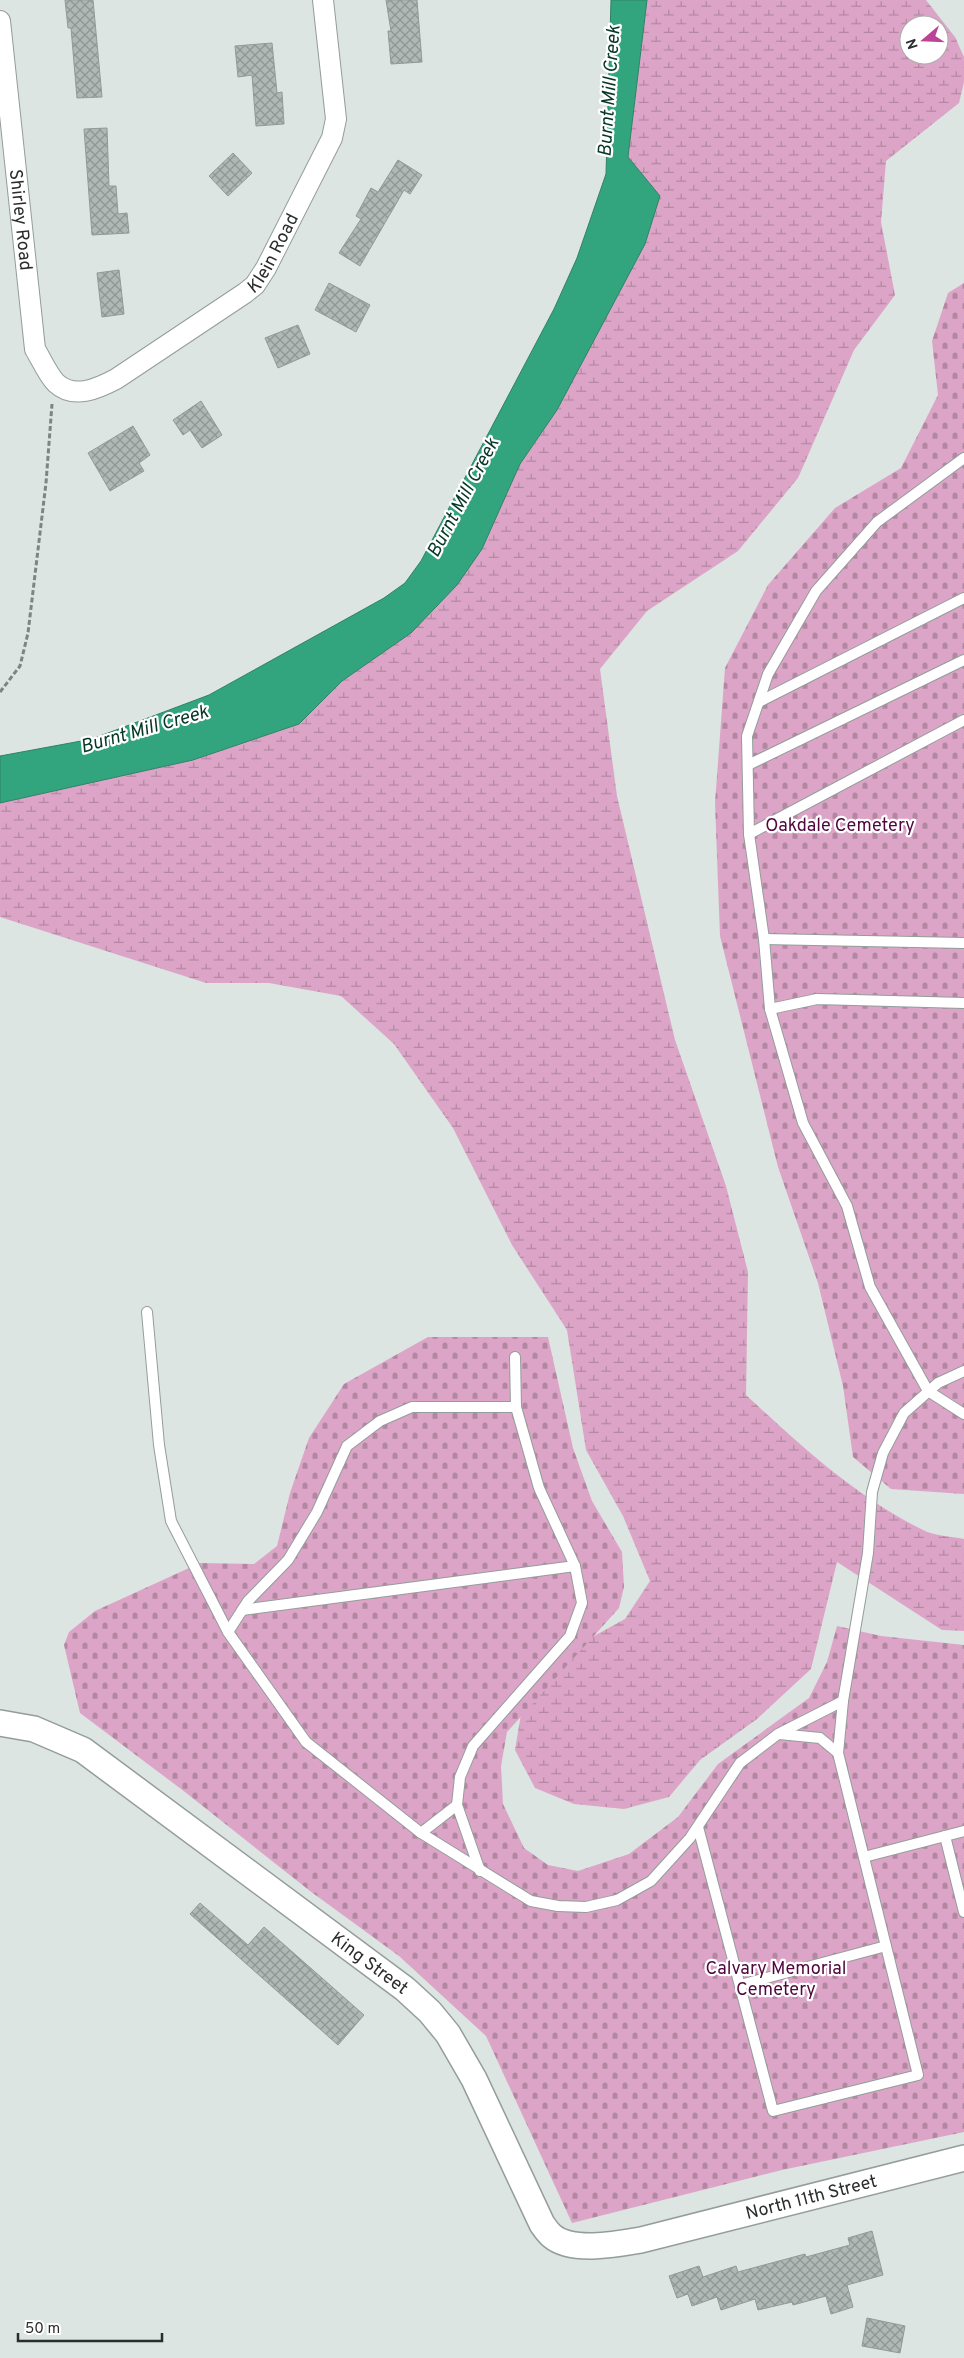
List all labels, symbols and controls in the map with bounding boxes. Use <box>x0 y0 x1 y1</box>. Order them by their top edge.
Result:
north arrow <box>899 15 949 65</box>
water label: Burnt Mill Creek <box>593 24 627 158</box>
text: N <box>903 36 923 51</box>
street label: Shirley Road <box>3 168 37 272</box>
street label: Klein Road <box>243 210 305 299</box>
water label: Burnt Mill Creek <box>422 434 505 562</box>
water label: Burnt Mill Creek <box>78 700 212 760</box>
park label: Oakdale Cemetery <box>765 815 915 838</box>
street label: King Street <box>326 1928 412 2000</box>
park label: Calvary Memorial Cemetery <box>706 1958 846 2002</box>
street label: North 11th Street <box>743 2171 880 2226</box>
scale bar <box>18 2310 161 2342</box>
text: 50 m <box>25 2320 60 2339</box>

